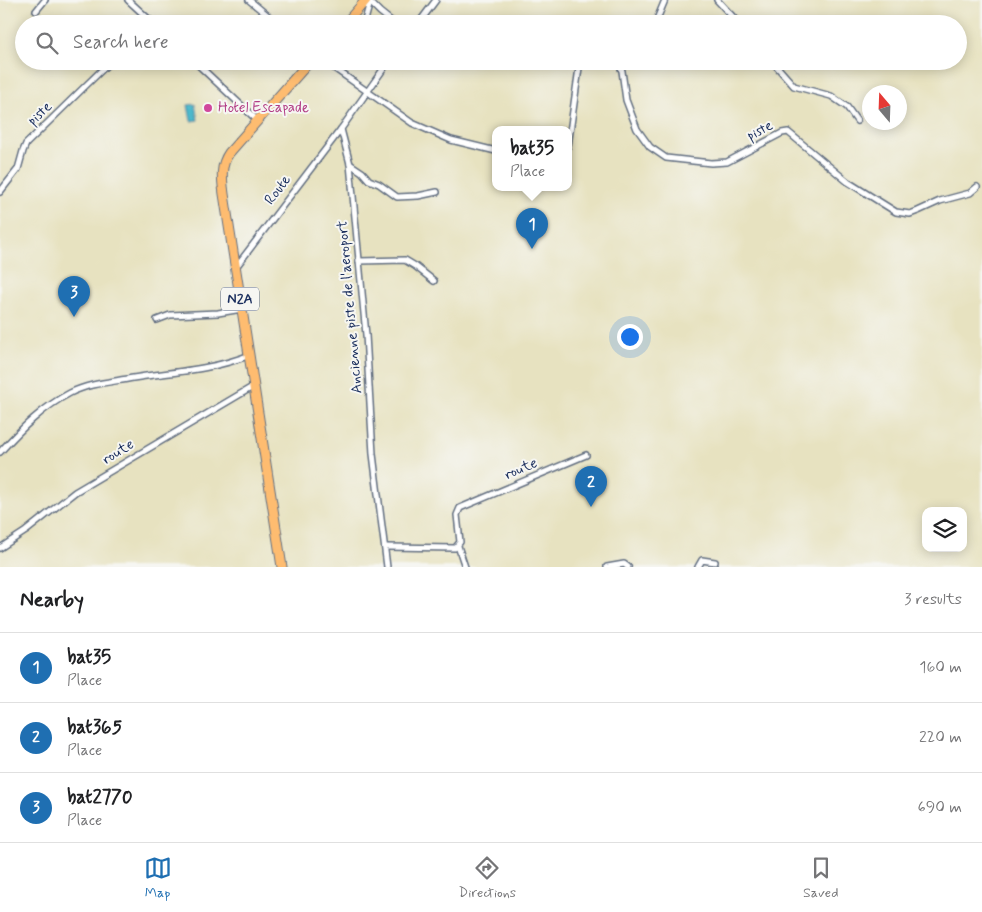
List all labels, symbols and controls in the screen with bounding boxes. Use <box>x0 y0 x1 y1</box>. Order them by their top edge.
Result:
search box <box>15 15 967 70</box>
icon: search <box>33 29 61 57</box>
text: Search here <box>73 30 169 55</box>
north arrow <box>862 85 907 130</box>
street label: piste <box>23 97 57 131</box>
place label: Hotel Escapade <box>218 98 309 118</box>
marker: Hotel Escapade <box>202 102 214 114</box>
street label: piste <box>743 116 777 146</box>
popup <box>492 126 572 191</box>
text: bat35 <box>510 136 554 161</box>
text: Place <box>510 161 545 182</box>
street label: Route <box>260 171 296 209</box>
pin: 1 <box>516 208 548 249</box>
street label: Ancienne piste de l'aeroport <box>332 220 368 394</box>
pin: 3 <box>58 276 90 317</box>
road number: N2A <box>221 288 259 310</box>
your location <box>617 324 643 350</box>
street label: route <box>98 434 138 469</box>
street label: route <box>501 453 541 485</box>
pin: 2 <box>575 466 607 507</box>
map controls <box>922 507 967 552</box>
button: layers <box>922 507 967 552</box>
text: Nearby <box>20 586 84 614</box>
text: 3 results <box>904 589 962 610</box>
text: bat35 <box>67 645 111 670</box>
text: 1 <box>32 657 40 678</box>
text: 160 m <box>919 657 962 678</box>
text: Place <box>67 670 102 691</box>
text: bat365 <box>67 715 122 740</box>
text: 2 <box>32 727 40 748</box>
text: 220 m <box>919 727 962 748</box>
text: Place <box>67 740 102 761</box>
text: bat2770 <box>67 785 133 810</box>
text: 3 <box>32 797 40 818</box>
text: 690 m <box>918 797 962 818</box>
text: Place <box>67 810 102 831</box>
tab: Map <box>144 854 172 902</box>
tab: Directions <box>459 854 516 902</box>
tab: Saved <box>803 854 838 902</box>

